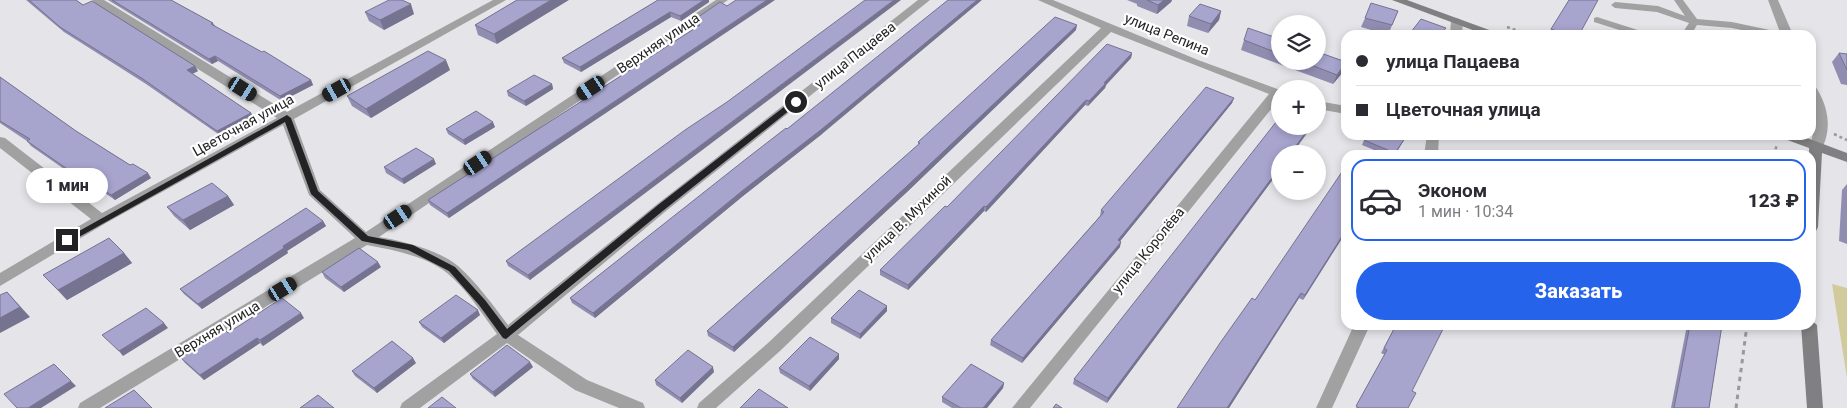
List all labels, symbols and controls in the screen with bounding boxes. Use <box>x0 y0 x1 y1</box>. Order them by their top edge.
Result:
street label: Верхняя улица <box>614 9 702 77</box>
street label: улица Репина <box>1122 10 1212 58</box>
map controls <box>1271 15 1326 200</box>
button: layers <box>1271 15 1326 70</box>
street label: улица Пацаева <box>811 18 899 92</box>
text: улица Пацаева <box>1386 50 1520 73</box>
car <box>574 73 607 103</box>
car <box>226 75 259 103</box>
car <box>320 76 353 104</box>
button: + <box>1271 80 1326 135</box>
street label: Цветочная улица <box>190 91 296 159</box>
route start <box>785 91 807 113</box>
text: Цветочная улица <box>1386 98 1541 121</box>
button: − <box>1271 145 1326 200</box>
car <box>461 148 494 178</box>
callout: 1 мин <box>26 168 108 202</box>
street label: улица В. Мухиной <box>860 172 954 264</box>
text: 1 мин <box>45 176 89 195</box>
icon: car <box>1358 178 1403 223</box>
text: Эконом <box>1418 179 1487 202</box>
text: 123 ₽ <box>1748 189 1799 212</box>
car <box>381 202 414 232</box>
text: 1 мин · 10:34 <box>1418 202 1513 221</box>
street label: улица Королёва <box>1109 204 1187 296</box>
route end <box>56 229 78 251</box>
button: Заказать <box>1356 262 1801 320</box>
car <box>266 275 299 303</box>
street label: Верхняя улица <box>172 297 262 361</box>

